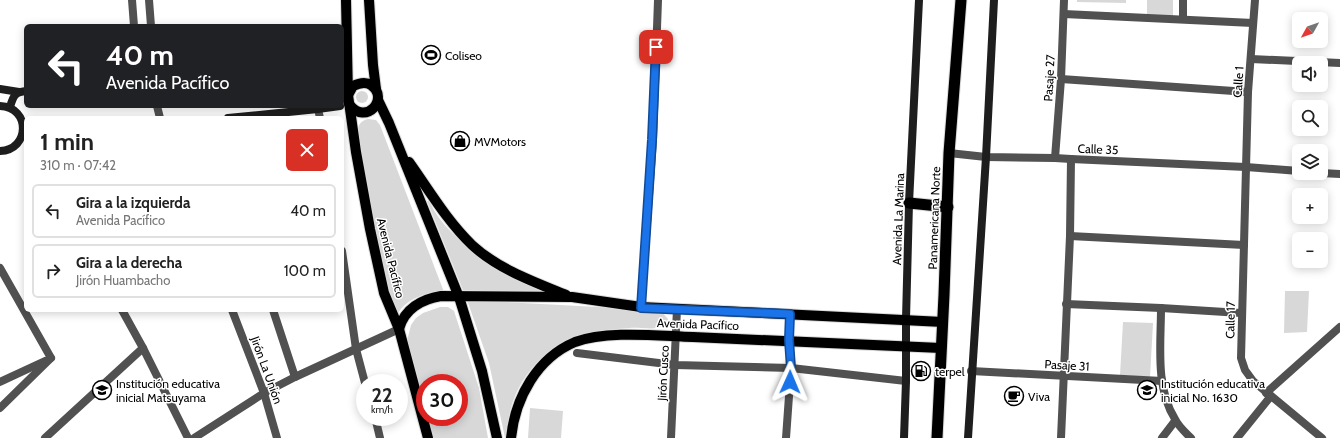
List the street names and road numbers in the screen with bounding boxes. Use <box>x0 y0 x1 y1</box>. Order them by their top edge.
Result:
street label: Pasaje 27 <box>1040 54 1058 102</box>
street label: Calle 1 <box>1229 66 1247 98</box>
street label: Calle 35 <box>1077 141 1119 157</box>
street label: Panamericana Norte <box>925 166 943 270</box>
street label: Avenida La Marina <box>889 173 907 265</box>
street label: Avenida Pacífico <box>374 216 408 300</box>
street label: Calle 17 <box>1222 301 1238 339</box>
street label: Avenida Pacífico <box>657 315 740 333</box>
street label: Jirón La Unión <box>248 333 286 406</box>
street label: Jirón Cusco <box>654 344 672 402</box>
street label: Pasaje 31 <box>1044 356 1090 374</box>

